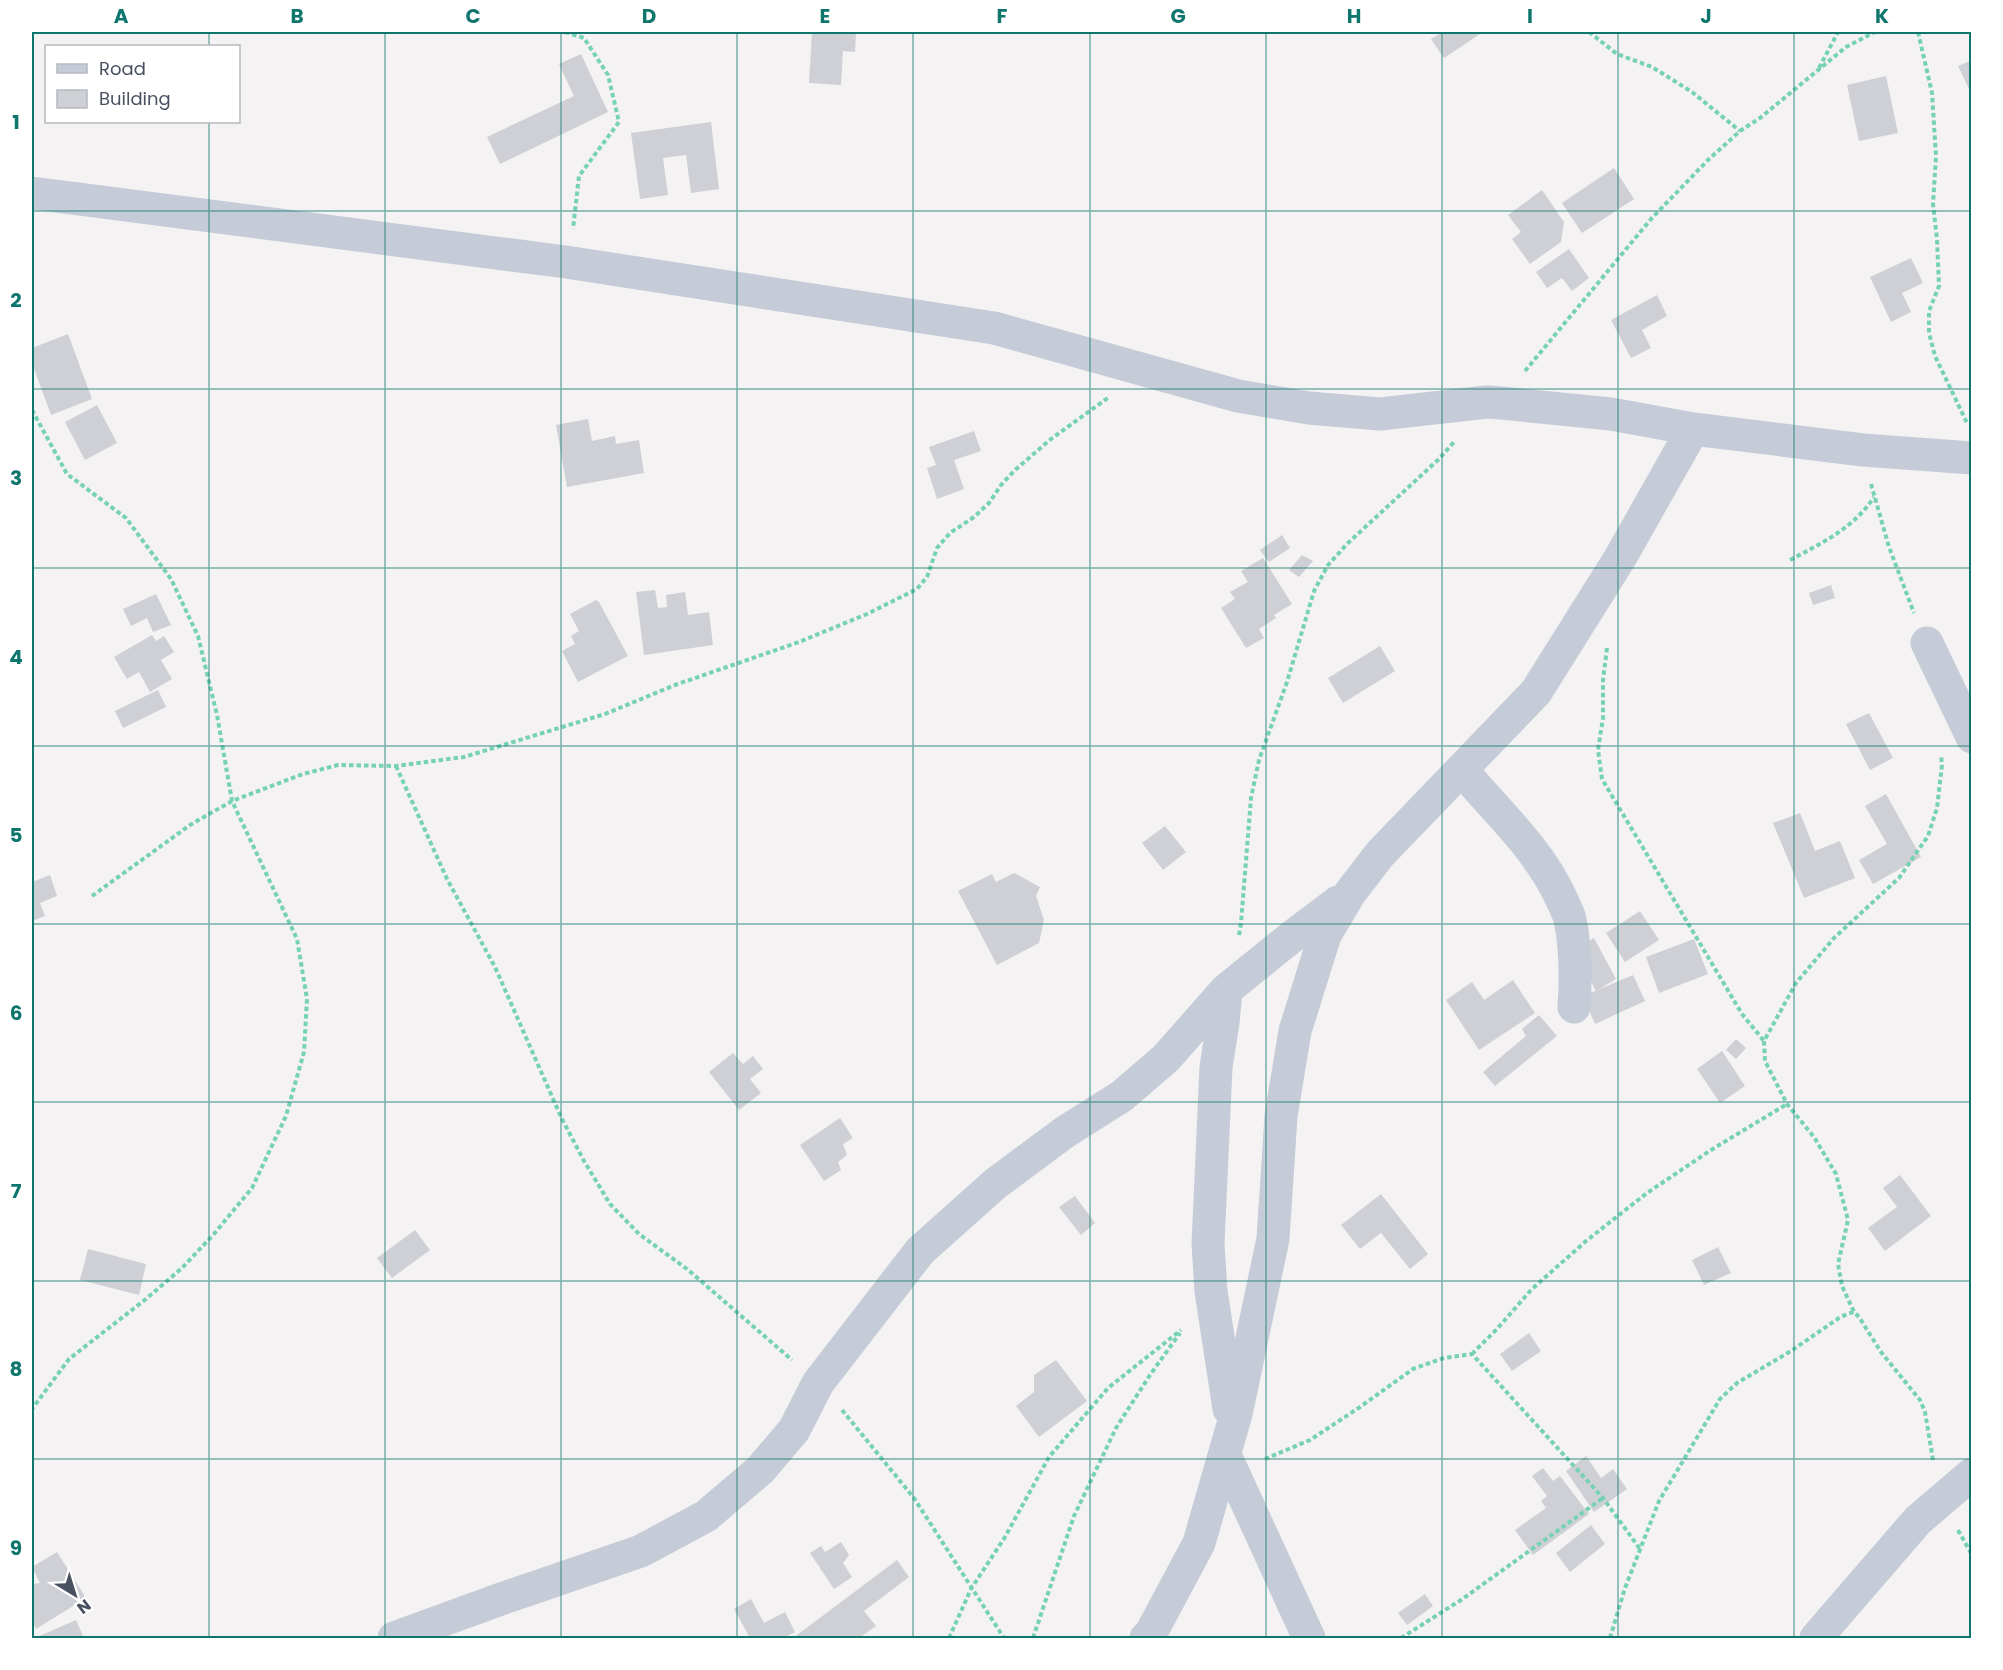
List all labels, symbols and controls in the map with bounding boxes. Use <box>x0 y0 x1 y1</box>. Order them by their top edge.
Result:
text: A <box>114 2 129 30</box>
text: B <box>290 2 304 30</box>
text: C <box>465 2 481 30</box>
text: D <box>642 2 656 30</box>
text: E <box>820 2 830 30</box>
text: F <box>997 2 1008 30</box>
text: G <box>1170 2 1186 30</box>
text: H <box>1347 2 1361 30</box>
text: I <box>1527 2 1533 30</box>
text: J <box>1700 2 1712 30</box>
text: K <box>1875 2 1889 30</box>
legend <box>45 45 240 123</box>
text: Road <box>99 56 146 81</box>
text: Building <box>99 86 171 111</box>
text: 1 <box>12 108 20 136</box>
text: 2 <box>10 286 22 314</box>
text: 3 <box>10 464 22 492</box>
text: 4 <box>9 643 23 671</box>
text: 5 <box>10 821 23 849</box>
text: 6 <box>10 999 22 1027</box>
text: 7 <box>11 1177 22 1205</box>
text: 8 <box>10 1355 22 1383</box>
text: 9 <box>10 1534 22 1562</box>
north arrow <box>45 1565 105 1625</box>
text: N <box>72 1594 96 1619</box>

